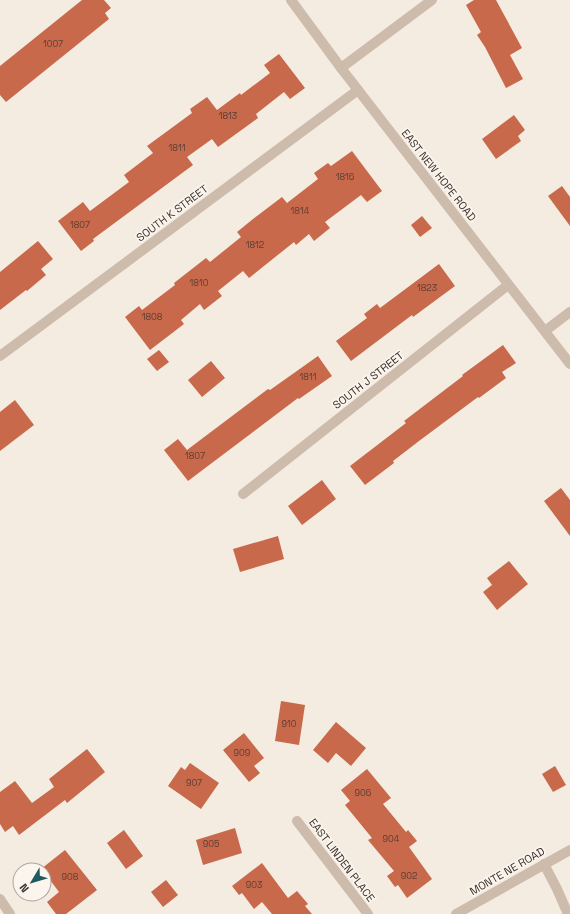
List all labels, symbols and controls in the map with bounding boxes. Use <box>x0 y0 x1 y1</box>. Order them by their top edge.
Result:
house number: 1007 <box>43 38 63 50</box>
house number: 1813 <box>219 110 237 122</box>
street label: EAST NEW HOPE ROAD <box>399 126 479 224</box>
house number: 1811 <box>169 142 186 154</box>
house number: 1816 <box>336 171 355 183</box>
street label: SOUTH K STREET <box>133 181 211 245</box>
house number: 1814 <box>291 205 310 217</box>
house number: 1807 <box>70 219 90 231</box>
house number: 1812 <box>246 239 264 251</box>
house number: 1810 <box>190 277 209 289</box>
house number: 1823 <box>417 282 437 294</box>
house number: 1808 <box>142 311 163 323</box>
street label: SOUTH J STREET <box>330 348 407 412</box>
house number: 1811 <box>300 371 317 383</box>
house number: 1807 <box>185 450 205 462</box>
house number: 910 <box>281 718 297 730</box>
house number: 909 <box>234 747 250 759</box>
house number: 907 <box>186 777 202 789</box>
house number: 906 <box>355 787 372 799</box>
street label: EAST LINDEN PLACE <box>306 816 378 904</box>
house number: 904 <box>383 833 400 845</box>
house number: 905 <box>203 838 219 850</box>
street label: MONTE NE ROAD <box>467 844 547 898</box>
north arrow <box>12 862 52 902</box>
house number: 902 <box>401 870 417 882</box>
house number: 908 <box>62 871 79 883</box>
house number: 903 <box>246 879 262 891</box>
text: N <box>16 881 32 895</box>

